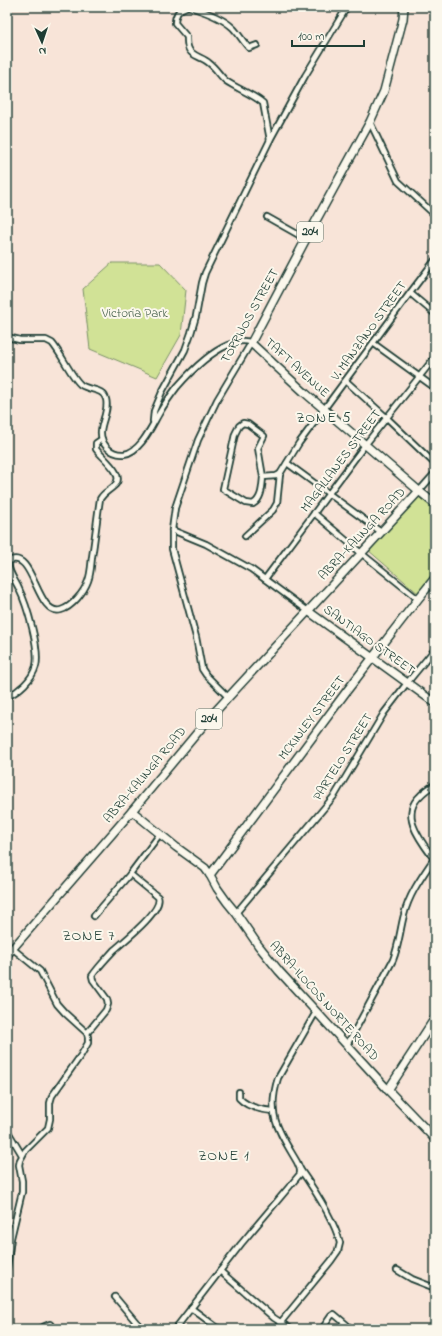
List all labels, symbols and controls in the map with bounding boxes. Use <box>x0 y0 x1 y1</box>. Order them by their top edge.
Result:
north arrow <box>22 22 62 62</box>
scale bar <box>292 22 364 48</box>
text: 100 m <box>298 28 325 46</box>
text: N <box>38 43 47 59</box>
road number: 204 <box>297 222 323 242</box>
street label: TORRIJOS STREET <box>216 265 284 367</box>
street label: V. MANZANO STREET <box>326 277 412 385</box>
park label: Victoria Park <box>101 304 168 323</box>
street label: TAFT AVENUE <box>260 334 334 402</box>
street label: MAGALLANES STREET <box>296 405 386 516</box>
district label: ZONE 5 <box>296 407 352 429</box>
street label: ABRA-KALINGA ROAD <box>314 483 410 585</box>
street label: SANTIAGO STREET <box>319 600 419 680</box>
street label: MCKINLEY STREET <box>274 671 350 764</box>
road number: 204 <box>196 709 222 729</box>
street label: PARTELO STREET <box>308 709 378 804</box>
street label: ABRA-KALINGA ROAD <box>99 723 191 827</box>
district label: ZONE 7 <box>63 925 115 947</box>
street label: ABRA-ILOCOS NORTE ROAD <box>265 937 383 1065</box>
district label: ZONE 1 <box>198 1145 250 1167</box>

